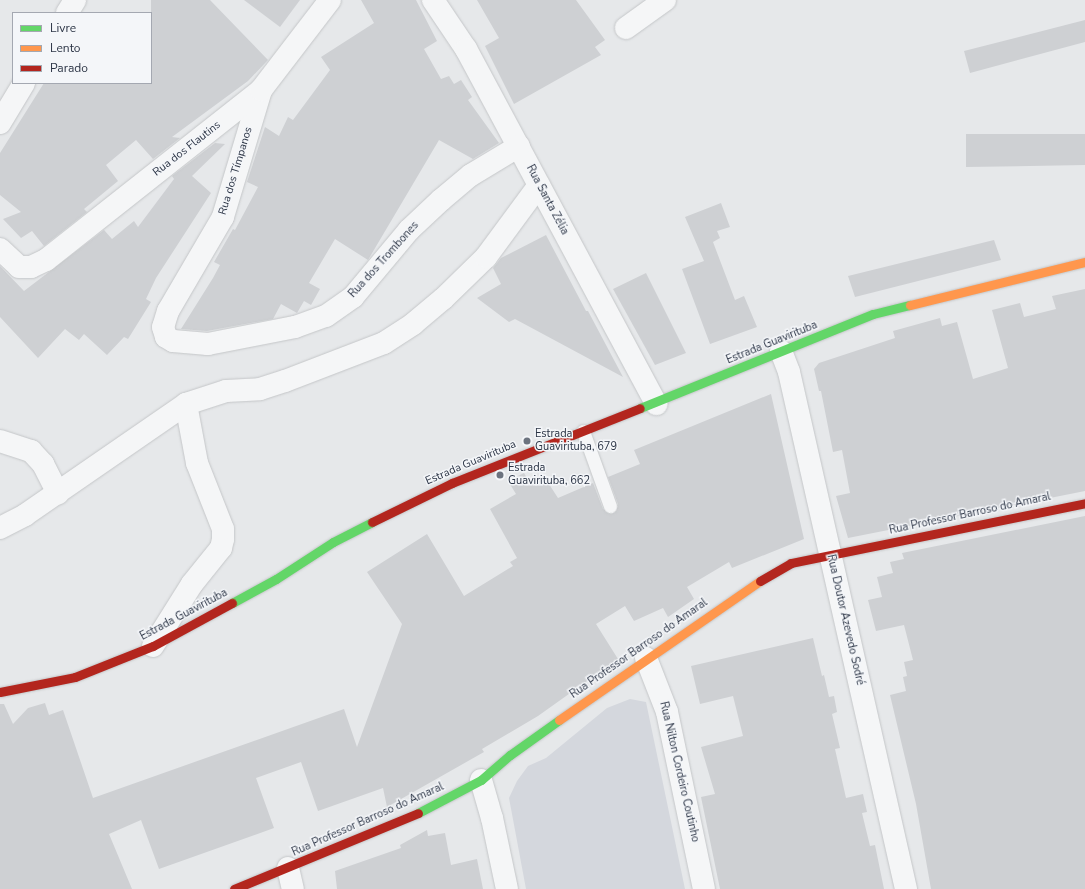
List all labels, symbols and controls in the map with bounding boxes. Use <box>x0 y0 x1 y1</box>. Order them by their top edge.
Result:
legend <box>12 12 152 84</box>
text: Livre <box>50 20 76 36</box>
text: Lento <box>50 40 80 56</box>
text: Parado <box>50 60 88 76</box>
street label: Rua dos Flautins <box>151 119 223 179</box>
street label: Rua dos Tímpanos <box>216 125 256 217</box>
street label: Rua Santa Zélia <box>523 163 571 237</box>
street label: Rua dos Trombones <box>346 219 422 301</box>
street label: Estrada Guavirituba <box>725 319 819 367</box>
place label: Estrada Guavirituba, 679 <box>535 428 617 454</box>
marker: Estrada Guavirituba, 679 <box>522 436 532 446</box>
street label: Estrada Guavirituba <box>424 438 518 488</box>
place label: Estrada Guavirituba, 662 <box>508 462 590 488</box>
marker: Estrada Guavirituba, 662 <box>495 470 505 480</box>
street label: Rua Professor Barroso do Amaral <box>888 490 1052 538</box>
street label: Rua Doutor Azevedo Sodré <box>824 553 866 687</box>
street label: Estrada Guavirituba <box>138 586 230 644</box>
street label: Rua Professor Barroso do Amaral <box>568 596 710 702</box>
street label: Rua Nilton Cordeiro Coutinho <box>656 700 702 844</box>
street label: Rua Professor Barroso do Amaral <box>290 780 446 860</box>

